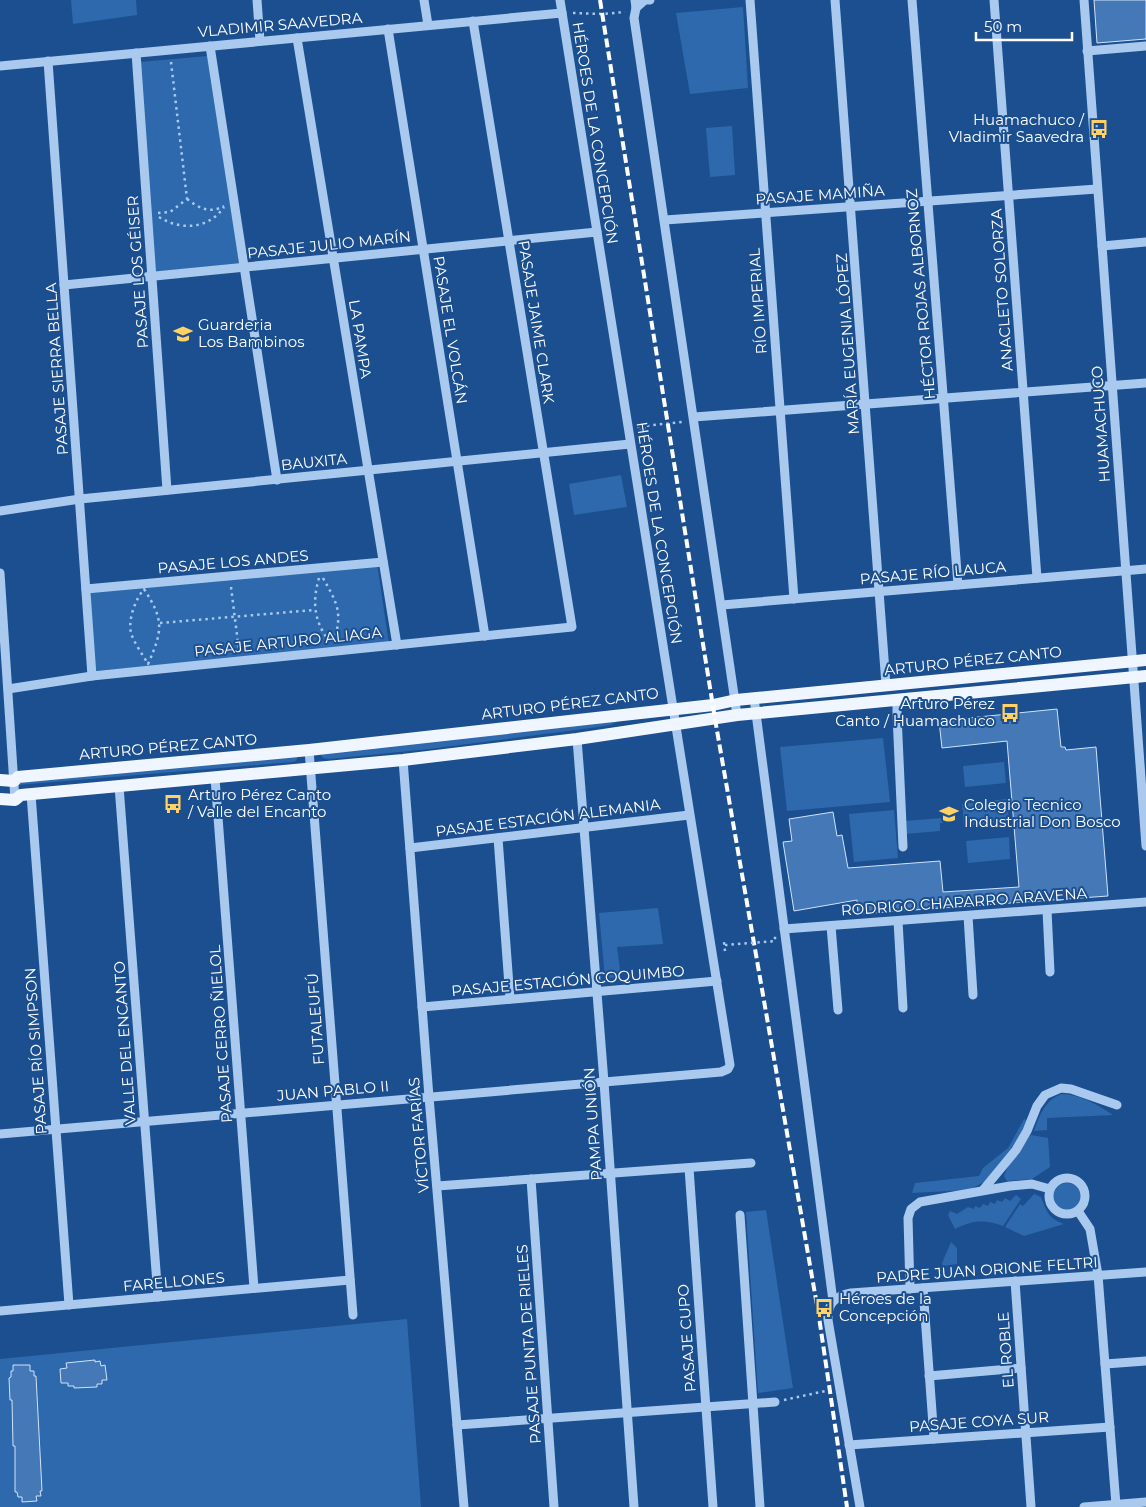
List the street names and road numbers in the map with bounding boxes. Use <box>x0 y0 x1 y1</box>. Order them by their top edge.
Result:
street label: VLADIMIR SAAVEDRA <box>197 8 363 41</box>
street label: HÉROES DE LA CONCEPCIÓN <box>569 20 622 246</box>
street label: PASAJE MAMIÑA <box>755 180 885 208</box>
street label: HÉCTOR ROJAS ALBORNOZ <box>902 188 939 400</box>
street label: PASAJE LOS GÉISER <box>123 195 152 349</box>
street label: ANACLETO SOLORZA <box>986 208 1017 372</box>
street label: PASAJE JULIO MARÍN <box>246 226 412 263</box>
street label: PASAJE JAIME CLARK <box>514 239 559 405</box>
street label: RÍO IMPERIAL <box>744 247 771 355</box>
street label: MARÍA EUGENIA LÓPEZ <box>832 252 863 435</box>
street label: PASAJE EL VOLCÁN <box>429 254 472 405</box>
street label: PASAJE SIERRA BELLA <box>41 282 72 456</box>
street label: LA PAMPA <box>345 298 376 380</box>
street label: HUAMACHUCO <box>1087 365 1114 483</box>
street label: HÉROES DE LA CONCEPCIÓN <box>633 420 686 646</box>
street label: BAUXITA <box>280 449 348 474</box>
street label: PASAJE LOS ANDES <box>157 545 309 578</box>
street label: PASAJE RÍO LAUCA <box>859 557 1007 588</box>
street label: PASAJE ARTURO ALIAGA <box>193 622 383 661</box>
street label: ARTURO PÉREZ CANTO <box>883 642 1063 679</box>
street label: ARTURO PÉREZ CANTO <box>480 683 660 724</box>
street label: ARTURO PÉREZ CANTO <box>78 729 258 764</box>
street label: PASAJE ESTACIÓN ALEMANIA <box>434 794 662 841</box>
street label: RODRIGO CHAPARRO ARAVENA <box>840 883 1088 920</box>
street label: PASAJE CERRO ÑIELOL <box>205 944 236 1124</box>
street label: VALLE DEL ENCANTO <box>109 961 140 1126</box>
street label: PASAJE ESTACIÓN COQUIMBO <box>451 961 685 1000</box>
street label: PASAJE RÍO SIMPSON <box>20 967 51 1135</box>
street label: FUTALEUFÚ <box>303 972 328 1066</box>
street label: PAMPA UNIÓN <box>579 1067 606 1181</box>
street label: JUAN PABLO II <box>275 1076 390 1105</box>
street label: VÍCTOR FARÍAS <box>404 1076 433 1194</box>
street label: PASAJE PUNTA DE RIELES <box>512 1244 545 1444</box>
street label: PADRE JUAN ORIONE FELTRI <box>876 1252 1098 1287</box>
street label: FARELLONES <box>122 1268 226 1295</box>
street label: PASAJE CUPO <box>673 1283 700 1393</box>
street label: EL ROBLE <box>993 1311 1018 1389</box>
street label: PASAJE COYA SUR <box>908 1407 1050 1436</box>

